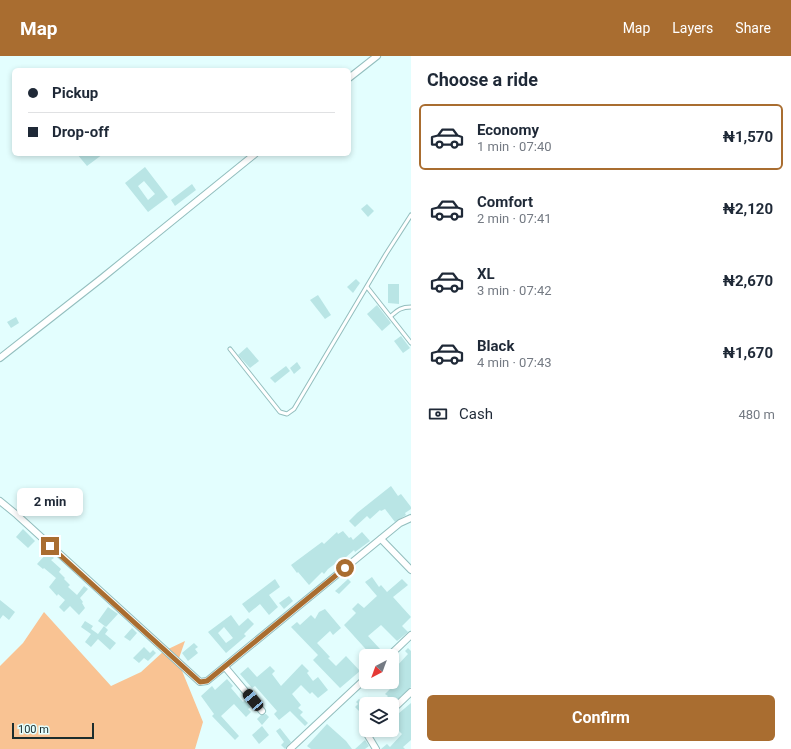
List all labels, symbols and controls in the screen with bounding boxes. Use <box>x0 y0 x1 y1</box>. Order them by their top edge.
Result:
text: Map <box>20 17 58 40</box>
text: Map <box>623 20 650 36</box>
text: Layers <box>672 20 713 36</box>
text: Share <box>735 20 771 36</box>
text: Choose a ride <box>427 69 538 90</box>
text: Pickup <box>52 84 98 102</box>
icon: car <box>429 119 465 155</box>
text: Economy <box>477 121 539 139</box>
text: Drop-off <box>52 123 109 141</box>
text: ₦1,570 <box>723 128 773 146</box>
text: 1 min · 07:40 <box>477 139 552 154</box>
icon: car <box>429 191 465 227</box>
text: Comfort <box>477 193 533 211</box>
text: ₦2,120 <box>723 200 773 218</box>
text: 2 min · 07:41 <box>477 211 552 226</box>
icon: car <box>429 263 465 299</box>
text: XL <box>477 265 495 283</box>
text: ₦2,670 <box>723 272 773 290</box>
text: 3 min · 07:42 <box>477 283 552 298</box>
icon: car <box>429 335 465 371</box>
text: Black <box>477 337 514 355</box>
text: ₦1,670 <box>723 344 773 362</box>
text: 4 min · 07:43 <box>477 355 552 370</box>
icon: cash <box>427 403 449 425</box>
text: Cash <box>459 405 493 423</box>
text: 480 m <box>738 407 775 422</box>
callout: 2 min <box>17 488 83 516</box>
text: 2 min <box>34 494 66 509</box>
route end <box>41 537 59 555</box>
route start <box>336 559 354 577</box>
north arrow <box>359 649 399 689</box>
map controls <box>359 649 399 737</box>
car <box>241 687 265 713</box>
button: Confirm <box>427 695 775 741</box>
button: layers <box>359 697 399 737</box>
scale bar <box>12 721 94 740</box>
text: 100 m <box>18 723 49 736</box>

